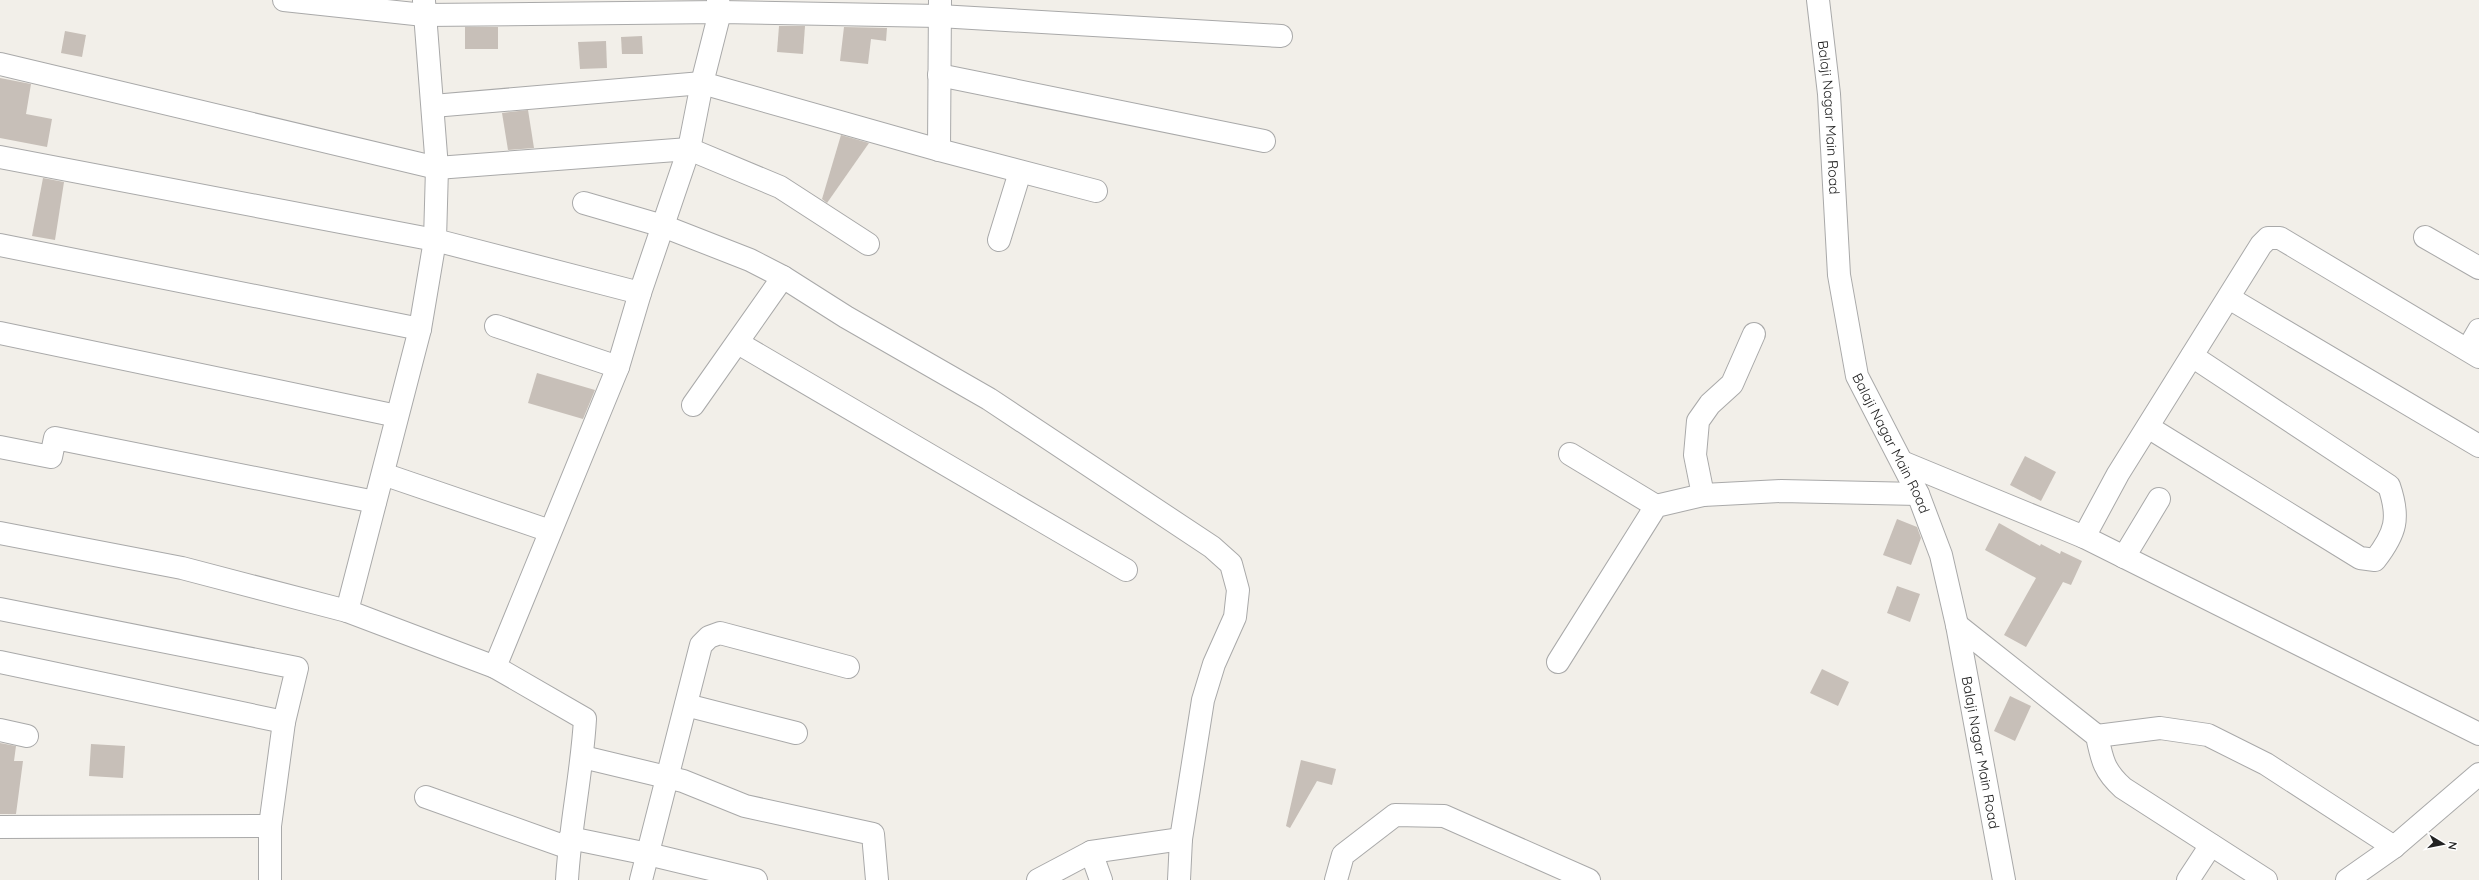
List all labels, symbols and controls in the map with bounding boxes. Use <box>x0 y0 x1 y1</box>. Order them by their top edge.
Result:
street label: Balaji Nagar Main Road <box>1814 39 1844 195</box>
street label: Balaji Nagar Main Road <box>1848 370 1933 516</box>
street label: Balaji Nagar Main Road <box>1958 675 2003 830</box>
north arrow <box>2423 824 2463 864</box>
text: N <box>2445 841 2460 851</box>

